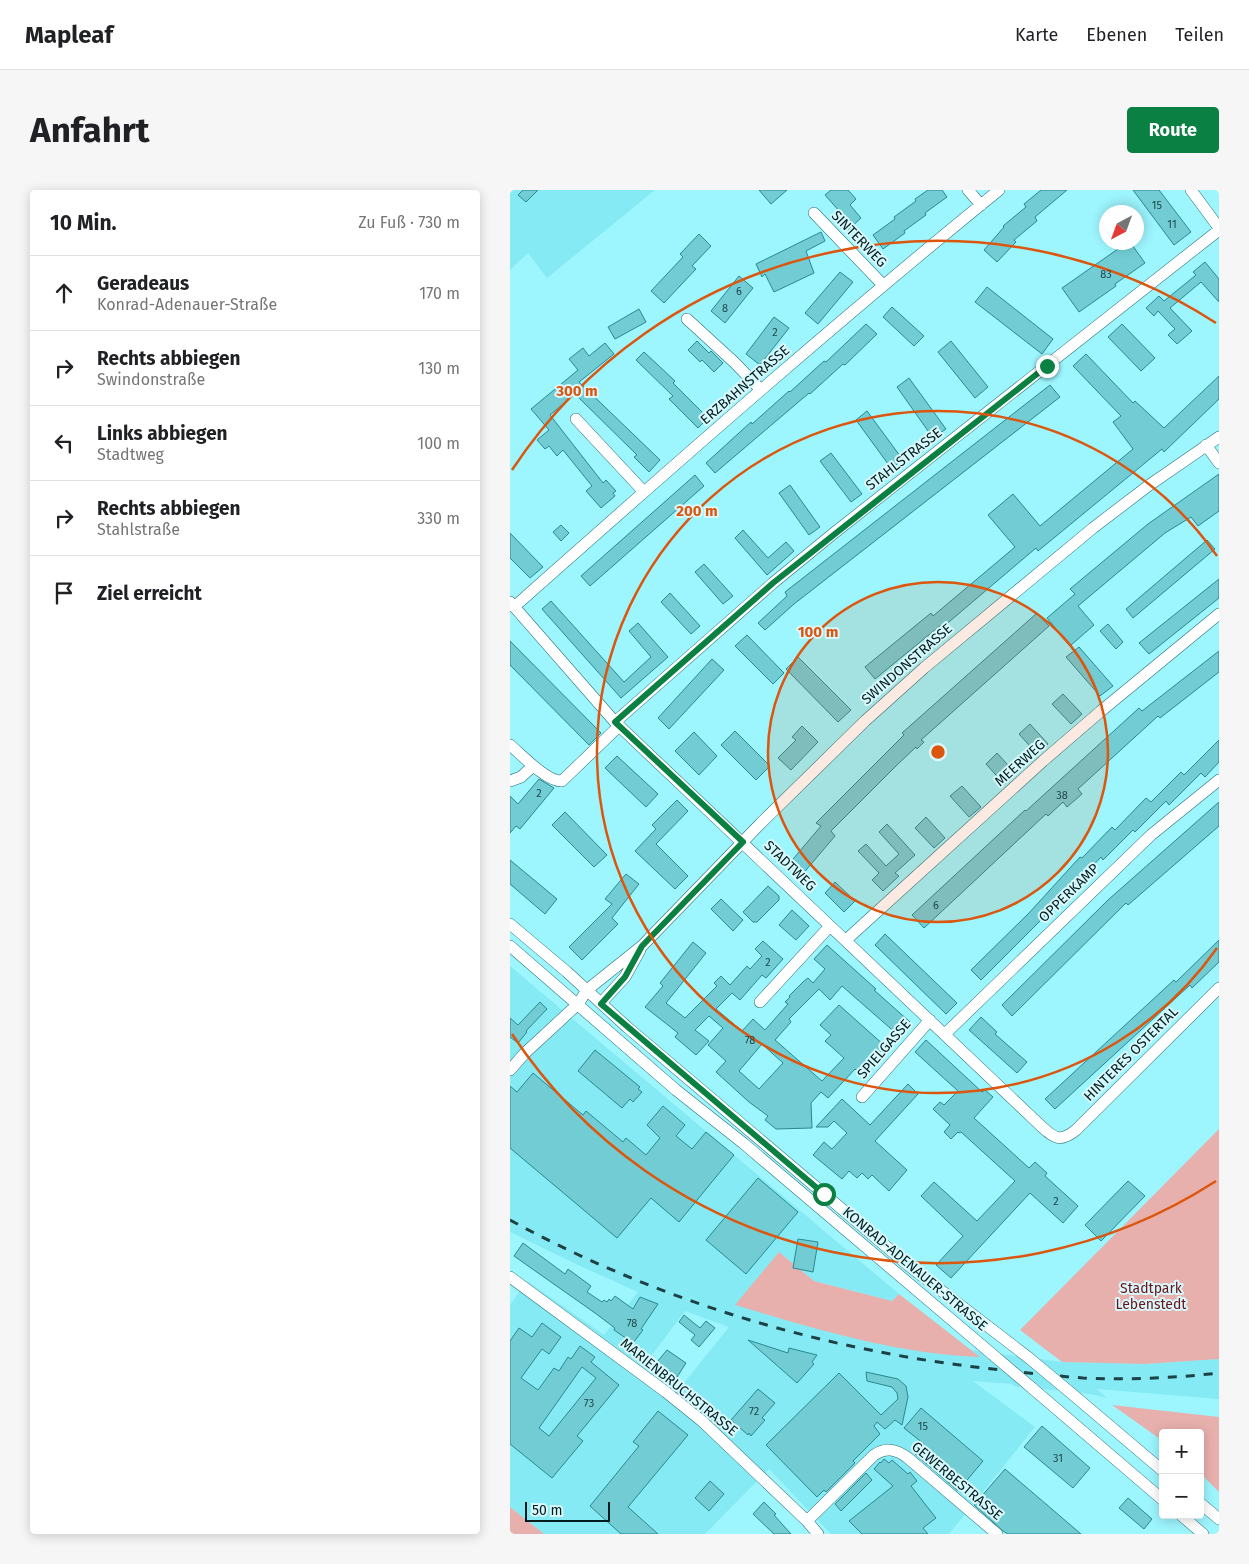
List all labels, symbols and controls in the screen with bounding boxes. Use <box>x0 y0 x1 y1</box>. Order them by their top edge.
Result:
text: Mapleaf <box>25 21 113 49</box>
text: Karte <box>1015 24 1058 46</box>
text: Ebenen <box>1086 24 1147 46</box>
text: Teilen <box>1175 24 1224 46</box>
button: Route <box>1127 107 1219 153</box>
text: Anfahrt <box>30 109 149 151</box>
house number: 15 <box>1152 199 1163 212</box>
north arrow <box>1099 205 1144 250</box>
street label: SINTERWEG <box>828 207 890 271</box>
text: 10 Min. <box>50 210 117 236</box>
text: Zu Fuß · 730 m <box>358 213 460 232</box>
house number: 11 <box>1167 218 1177 231</box>
house number: 83 <box>1100 268 1112 281</box>
text: Geradeaus <box>97 272 189 295</box>
icon: ahead <box>50 279 78 307</box>
text: 170 m <box>419 284 460 303</box>
house number: 6 <box>736 285 742 298</box>
text: Konrad-Adenauer-Straße <box>97 295 277 314</box>
house number: 8 <box>722 302 728 315</box>
house number: 2 <box>772 326 778 339</box>
street label: ERZBAHNSTRASSE <box>697 342 793 428</box>
text: Rechts abbiegen <box>97 347 240 370</box>
icon: right <box>50 354 78 382</box>
route end <box>1036 355 1059 378</box>
text: 130 m <box>418 359 460 378</box>
text: Swindonstraße <box>97 370 205 389</box>
text: 300 m <box>555 382 598 400</box>
text: Links abbiegen <box>97 422 228 445</box>
street label: STAHLSTRASSE <box>863 424 945 494</box>
icon: left <box>50 429 78 457</box>
text: 100 m <box>417 434 460 453</box>
text: Stadtweg <box>97 445 164 464</box>
text: Rechts abbiegen <box>97 497 240 520</box>
text: 200 m <box>676 502 718 520</box>
icon: right <box>50 504 78 532</box>
text: 330 m <box>417 509 460 528</box>
text: Stahlstraße <box>97 520 180 539</box>
icon: arrive <box>50 579 78 607</box>
text: Ziel erreicht <box>97 582 202 605</box>
street label: SWINDONSTRASSE <box>858 620 956 708</box>
text: 100 m <box>798 623 838 641</box>
street label: MEERWEG <box>991 736 1049 790</box>
centre of rings <box>929 743 947 761</box>
house number: 2 <box>536 787 542 800</box>
house number: 38 <box>1056 789 1068 802</box>
street label: STADTWEG <box>761 837 819 895</box>
street label: OPPERKAMP <box>1035 860 1103 926</box>
house number: 6 <box>933 899 939 912</box>
house number: 2 <box>765 956 771 969</box>
street label: HINTERES OSTERTAL <box>1080 1003 1182 1105</box>
street label: SPIELGASSE <box>854 1016 914 1082</box>
house number: 78 <box>745 1034 755 1047</box>
route start <box>813 1183 836 1206</box>
house number: 2 <box>1053 1195 1059 1208</box>
street label: KONRAD-ADENAUER-STRASSE <box>839 1203 991 1335</box>
park label: Stadtpark Lebenstedt <box>1116 1280 1187 1313</box>
house number: 78 <box>627 1317 637 1330</box>
street label: MARIENBRUCHSTRASSE <box>617 1335 741 1439</box>
house number: 73 <box>584 1397 594 1410</box>
house number: 72 <box>749 1405 759 1418</box>
house number: 15 <box>918 1420 929 1433</box>
map controls <box>1159 1429 1204 1519</box>
button: + <box>1159 1429 1204 1474</box>
street label: GEWERBESTRASSE <box>908 1438 1006 1524</box>
house number: 31 <box>1053 1452 1063 1465</box>
button: − <box>1159 1474 1204 1519</box>
scale bar <box>525 1499 610 1522</box>
text: 50 m <box>532 1502 563 1519</box>

